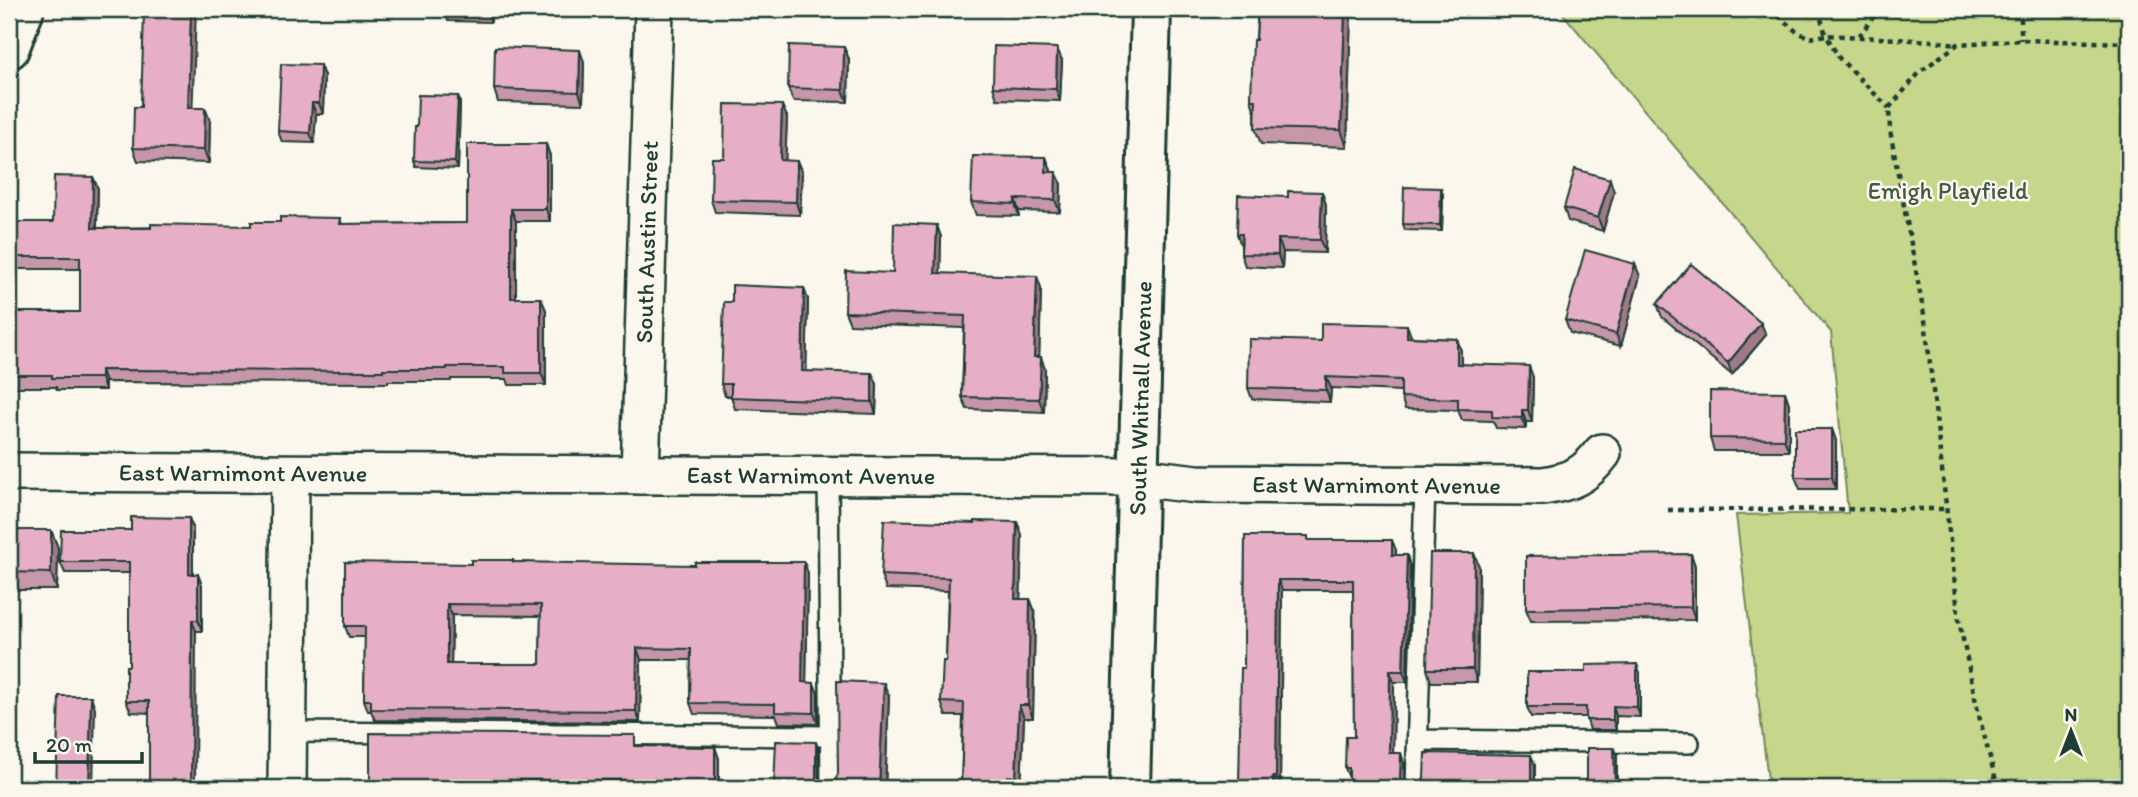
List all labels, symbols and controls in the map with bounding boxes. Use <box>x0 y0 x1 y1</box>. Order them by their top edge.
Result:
street label: South Austin Street <box>629 140 664 344</box>
park label: Emigh Playfield <box>1868 176 2028 205</box>
street label: South Whitnall Avenue <box>1122 280 1158 516</box>
street label: East Warnimont Avenue <box>119 457 367 488</box>
street label: East Warnimont Avenue <box>687 460 935 490</box>
street label: East Warnimont Avenue <box>1252 469 1501 500</box>
north arrow <box>2036 696 2106 766</box>
text: N <box>2065 703 2077 726</box>
scale bar <box>35 720 142 764</box>
text: 20 m <box>46 732 93 757</box>

